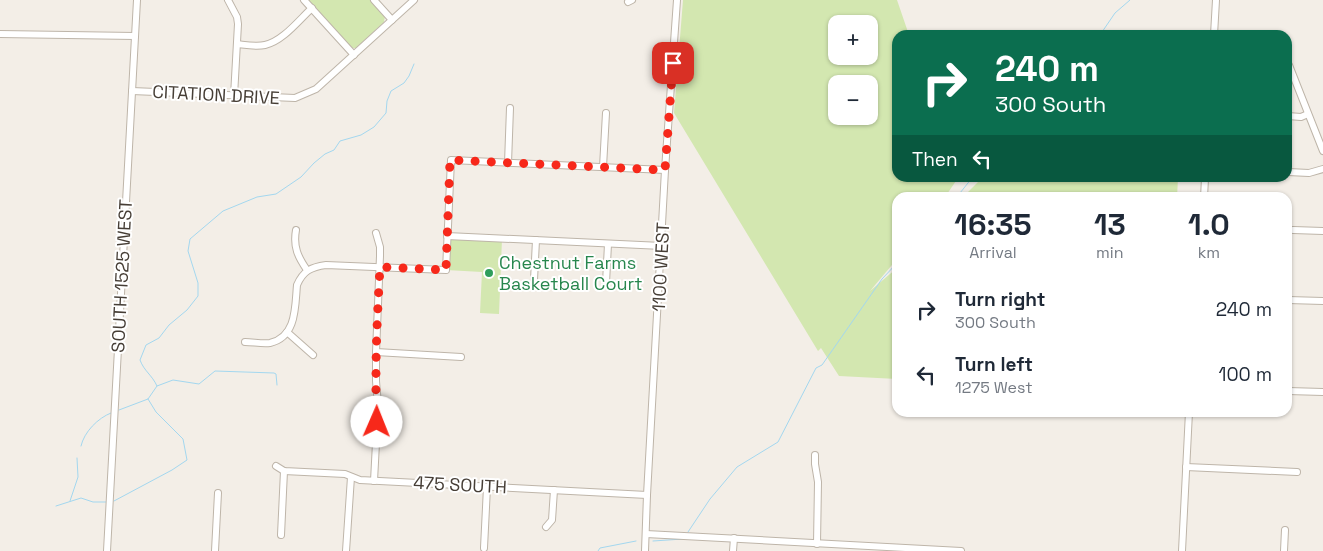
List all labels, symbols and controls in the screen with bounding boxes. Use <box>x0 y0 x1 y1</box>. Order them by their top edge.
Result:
map controls <box>828 15 878 125</box>
button: + <box>828 15 878 65</box>
pin <box>652 42 694 84</box>
text: 240 m <box>995 47 1099 91</box>
icon: arrive <box>659 49 687 77</box>
icon: right <box>912 50 977 115</box>
button: − <box>828 75 878 125</box>
street label: CITATION DRIVE <box>152 80 280 109</box>
text: 300 South <box>995 90 1106 118</box>
icon: left <box>968 145 996 173</box>
text: Then <box>912 147 958 172</box>
street label: SOUTH 1525 WEST <box>106 198 137 353</box>
text: 16:35 <box>954 205 1032 244</box>
text: 13 <box>1094 205 1126 244</box>
text: 1.0 <box>1188 205 1230 244</box>
street label: 1100 WEST <box>647 221 674 312</box>
text: Arrival <box>969 242 1017 263</box>
text: min <box>1096 242 1124 263</box>
text: km <box>1198 242 1220 263</box>
place label: Chestnut Farms Basketball Court <box>499 251 643 295</box>
marker: Chestnut Farms Basketball Court <box>483 267 495 279</box>
text: Turn right <box>955 287 1045 312</box>
icon: right <box>912 296 940 324</box>
text: 240 m <box>1216 297 1272 322</box>
text: 300 South <box>955 312 1036 333</box>
text: Turn left <box>955 352 1033 377</box>
icon: left <box>912 361 940 389</box>
text: 100 m <box>1218 362 1272 387</box>
text: 1275 West <box>955 377 1033 398</box>
position arrow <box>350 395 402 447</box>
street label: 475 SOUTH <box>413 471 507 498</box>

